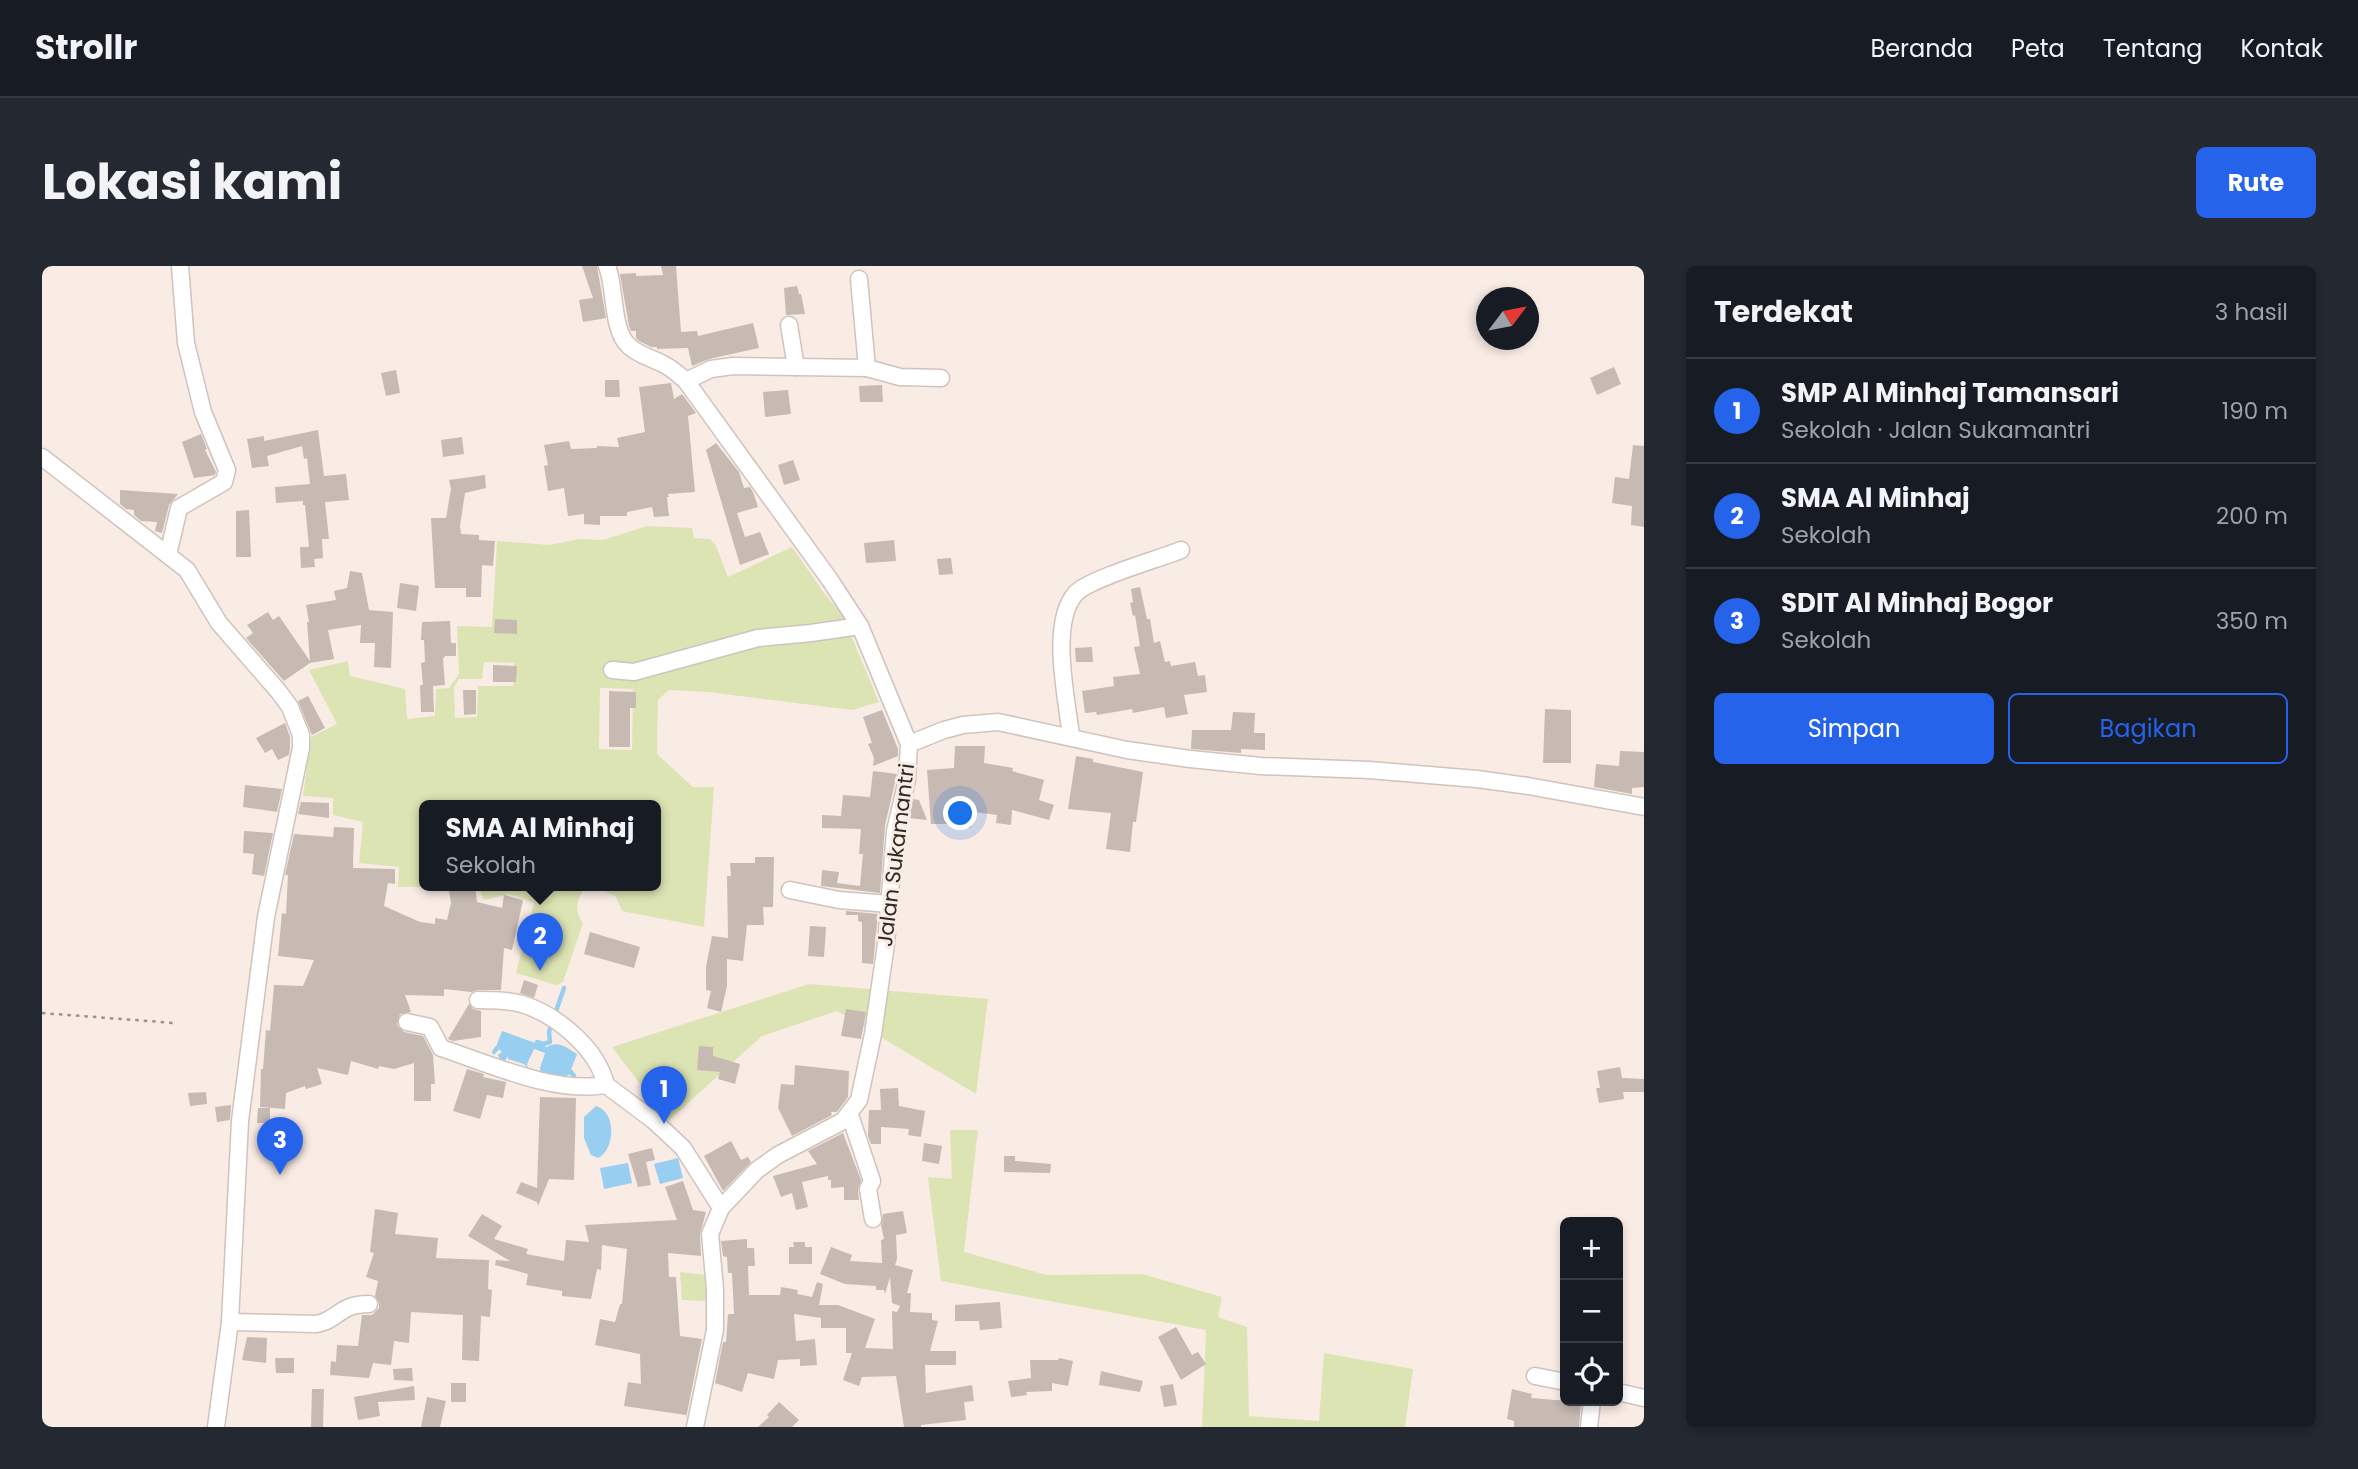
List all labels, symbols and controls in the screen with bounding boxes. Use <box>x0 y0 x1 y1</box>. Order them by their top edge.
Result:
text: Strollr <box>35 24 137 71</box>
text: Beranda <box>1870 32 1973 65</box>
text: Peta <box>2011 32 2065 65</box>
text: Tentang <box>2103 32 2203 65</box>
text: Kontak <box>2241 32 2323 65</box>
button: Rute <box>2196 147 2316 218</box>
text: Lokasi kami <box>42 148 342 216</box>
north arrow <box>1476 287 1539 350</box>
text: Terdekat <box>1714 290 1853 333</box>
text: 3 hasil <box>2215 296 2288 328</box>
text: SMP Al Minhaj Tamansari <box>1781 375 2119 411</box>
text: 1 <box>1733 395 1741 427</box>
text: 190 m <box>2222 395 2288 427</box>
text: Sekolah · Jalan Sukamantri <box>1781 414 2090 446</box>
text: SMA Al Minhaj <box>1781 480 1970 516</box>
text: 2 <box>1730 500 1744 532</box>
text: 200 m <box>2216 500 2288 532</box>
text: Sekolah <box>1781 519 1871 551</box>
text: SDIT Al Minhaj Bogor <box>1781 585 2053 621</box>
text: 3 <box>1730 605 1744 637</box>
text: 350 m <box>2216 605 2288 637</box>
text: Sekolah <box>1781 624 1871 656</box>
button: Simpan <box>1714 693 1994 764</box>
button: Bagikan <box>2008 693 2288 764</box>
street label: Jalan Sukamantri <box>870 762 921 948</box>
your location <box>943 796 977 830</box>
popup <box>419 800 661 891</box>
text: SMA Al Minhaj <box>446 810 634 846</box>
text: Sekolah <box>446 849 536 881</box>
pin: 2 <box>517 913 563 971</box>
pin: 1 <box>641 1066 687 1124</box>
pin: 3 <box>257 1117 303 1175</box>
map controls <box>1560 1217 1623 1406</box>
button: + <box>1560 1217 1623 1280</box>
button: − <box>1560 1280 1623 1343</box>
button: locate <box>1560 1343 1623 1406</box>

